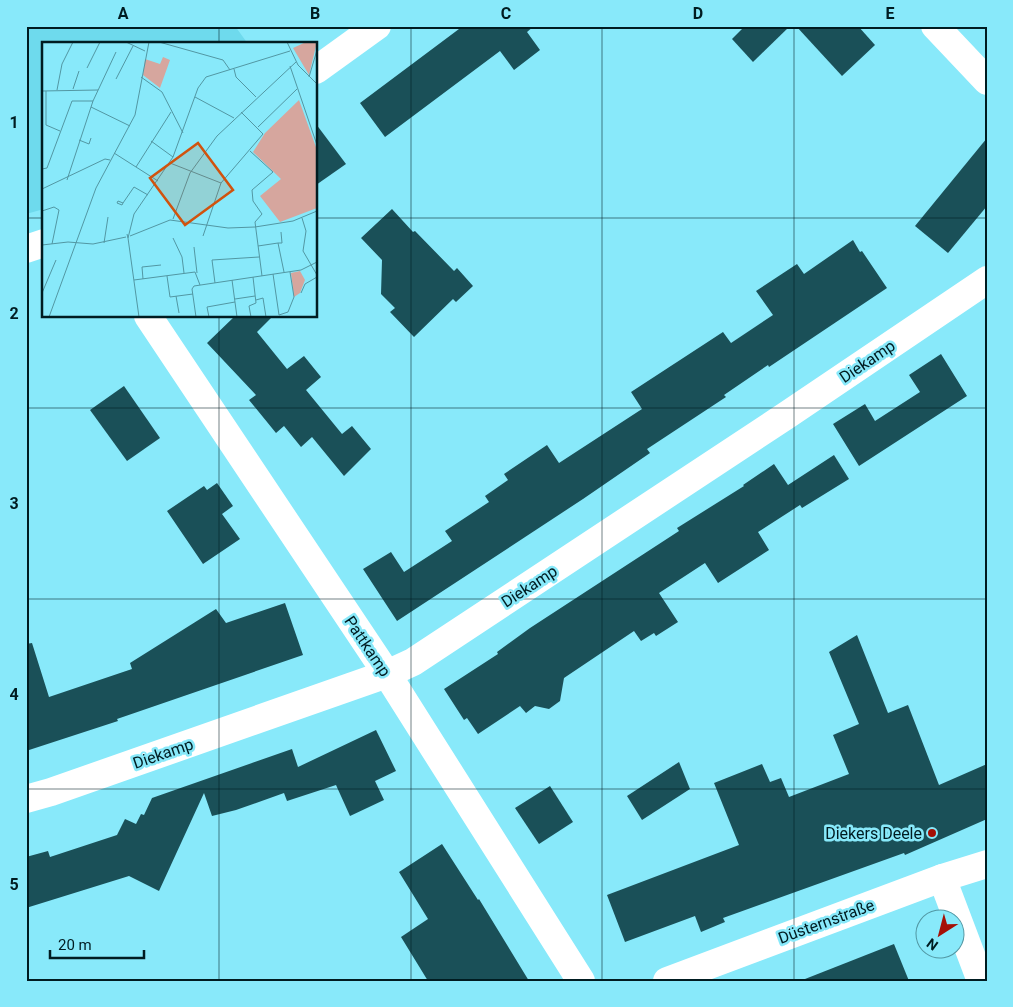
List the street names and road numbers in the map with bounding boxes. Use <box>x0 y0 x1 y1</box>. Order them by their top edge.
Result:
street label: Diekamp <box>836 336 899 387</box>
street label: Diekamp <box>498 561 561 611</box>
street label: Pattkamp <box>340 612 395 680</box>
street label: Diekamp <box>130 734 196 773</box>
street label: Düsternstraße <box>776 895 877 948</box>

